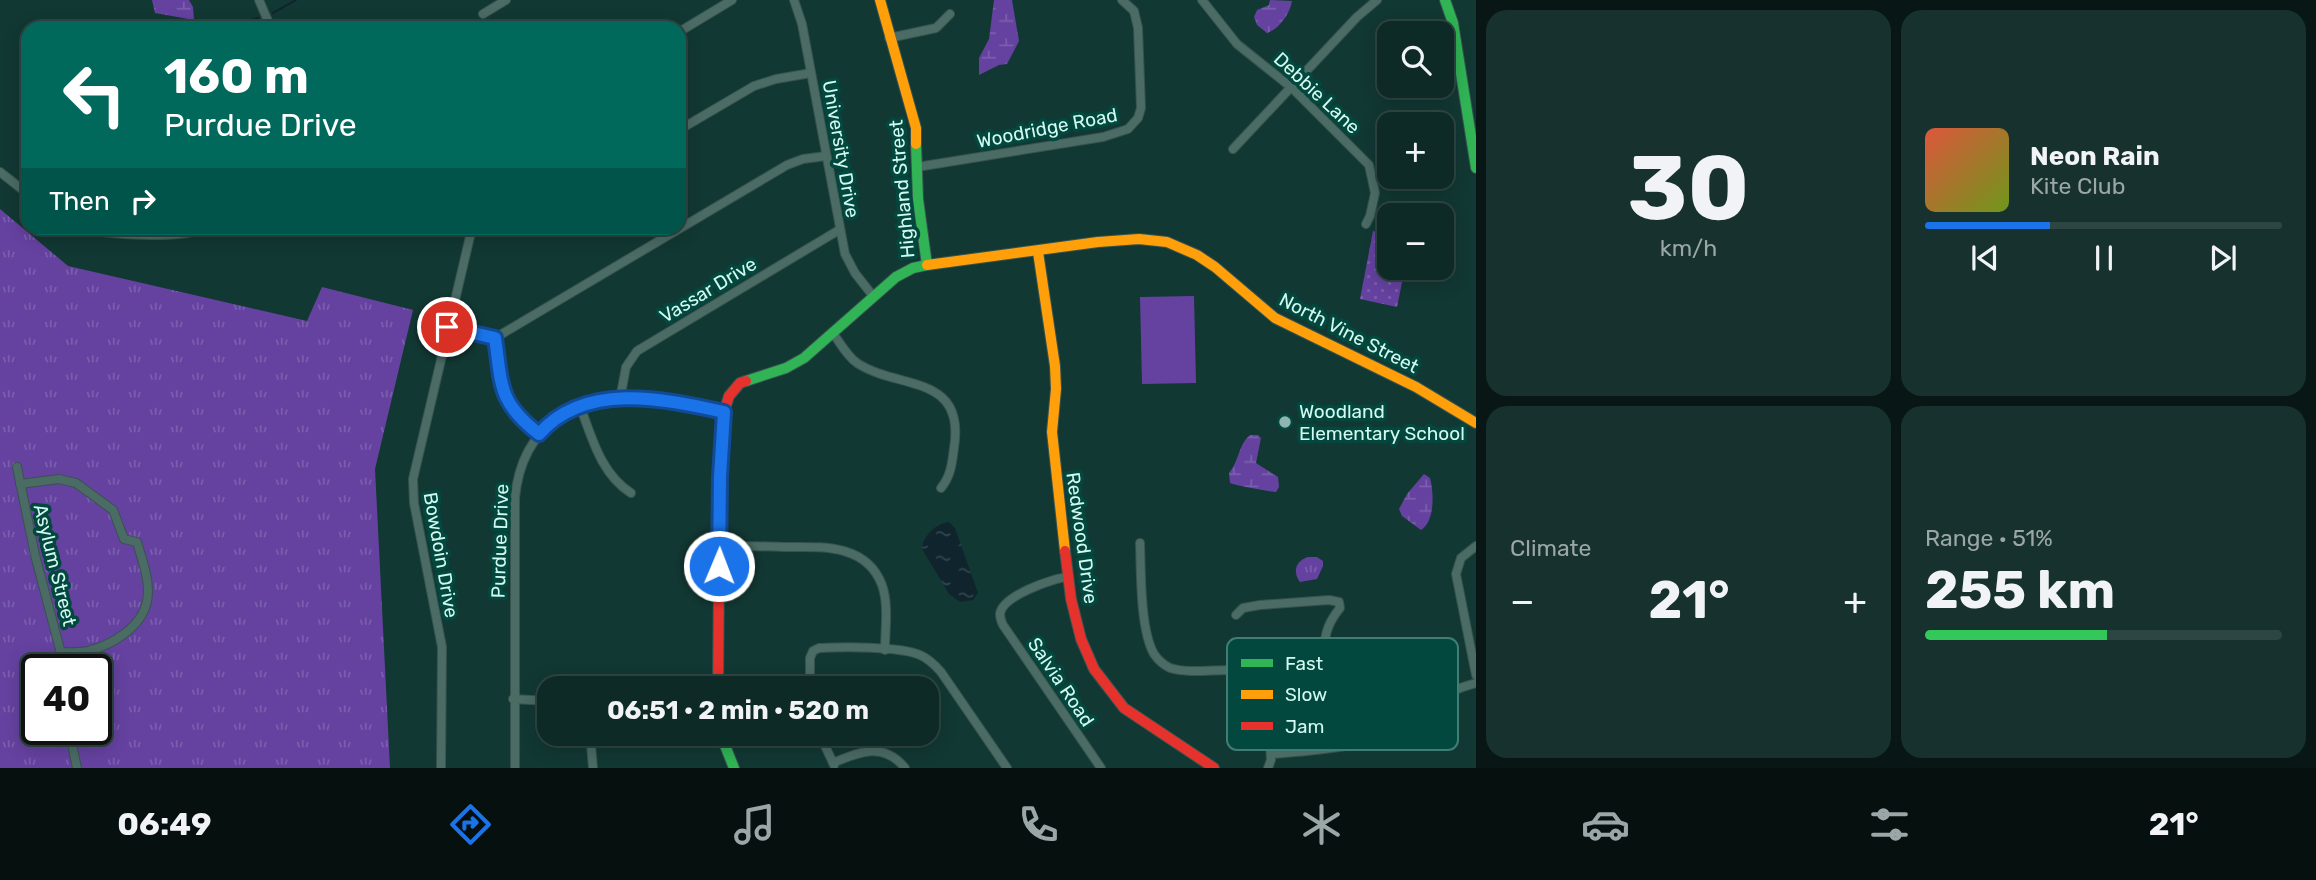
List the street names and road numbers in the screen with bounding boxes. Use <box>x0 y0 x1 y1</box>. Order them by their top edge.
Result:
street label: Debbie Lane <box>1269 47 1365 139</box>
street label: University Drive <box>818 78 864 220</box>
street label: Woodridge Road <box>975 103 1119 153</box>
street label: Highland Street <box>884 118 919 259</box>
street label: Vassar Drive <box>655 252 761 328</box>
street label: North Vine Street <box>1276 288 1423 378</box>
street label: Redwood Drive <box>1061 471 1103 605</box>
street label: Purdue Drive <box>487 483 513 599</box>
street label: Bowdoin Drive <box>419 490 463 620</box>
street label: Asylum Street <box>29 502 81 629</box>
street label: Salvia Road <box>1023 633 1099 731</box>

